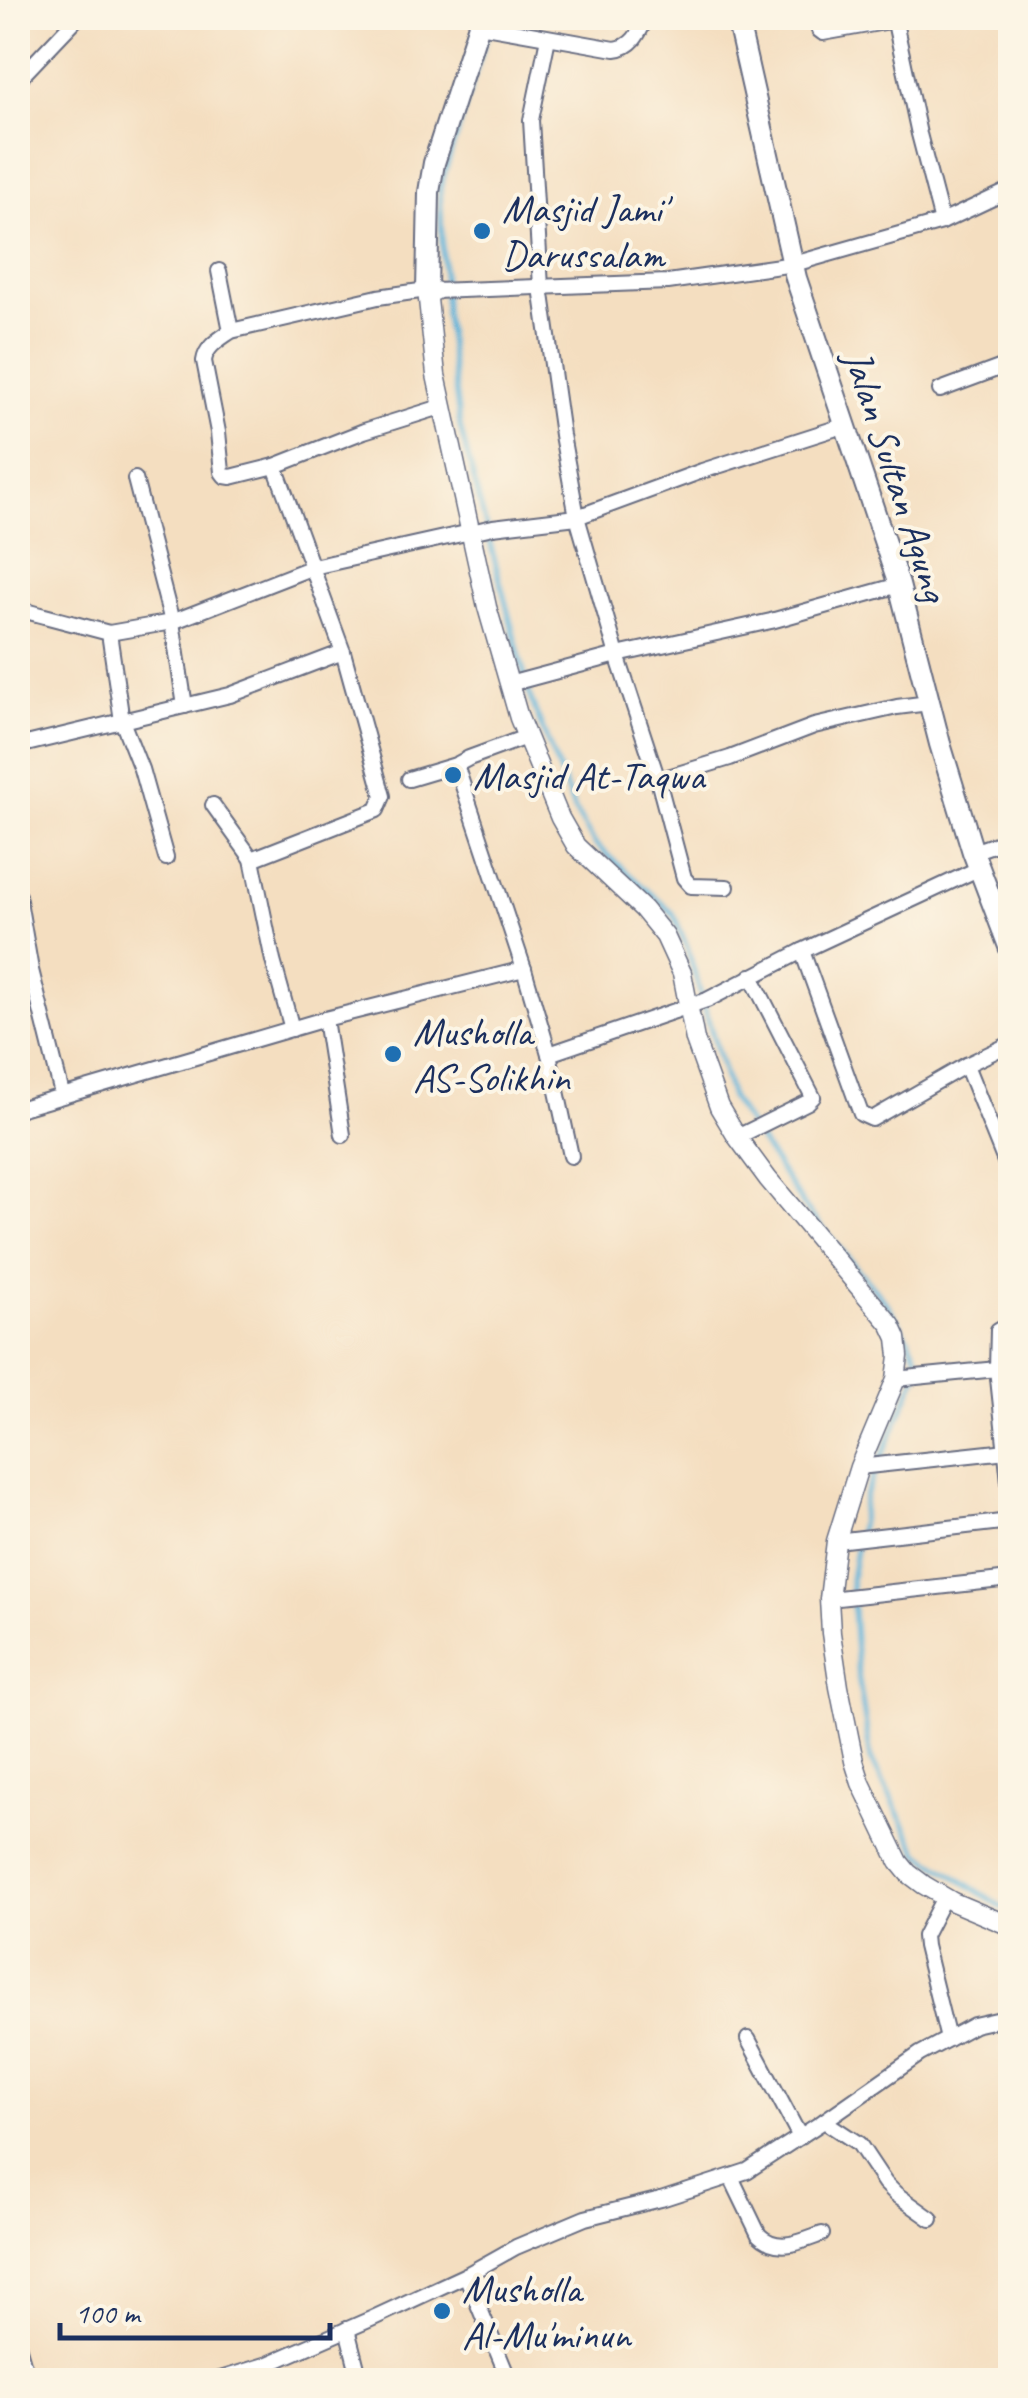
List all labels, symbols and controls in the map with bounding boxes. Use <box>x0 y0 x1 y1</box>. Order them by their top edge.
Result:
place label: Masjid Jami' Darussalam <box>502 184 673 280</box>
marker: Masjid Jami' Darussalam <box>471 220 493 242</box>
street label: Jalan Sultan Agung <box>831 342 961 610</box>
place label: Masjid At-Taqwa <box>473 751 707 801</box>
marker: Masjid At-Taqwa <box>442 764 464 786</box>
place label: Musholla AS-Solikhin <box>413 1007 571 1103</box>
marker: Musholla AS-Solikhin <box>382 1043 404 1065</box>
place label: Musholla Al-Mu'minun <box>462 2264 632 2360</box>
scale bar <box>60 2278 330 2340</box>
text: 100 m <box>75 2294 142 2332</box>
marker: Musholla Al-Mu'minun <box>431 2300 453 2322</box>

